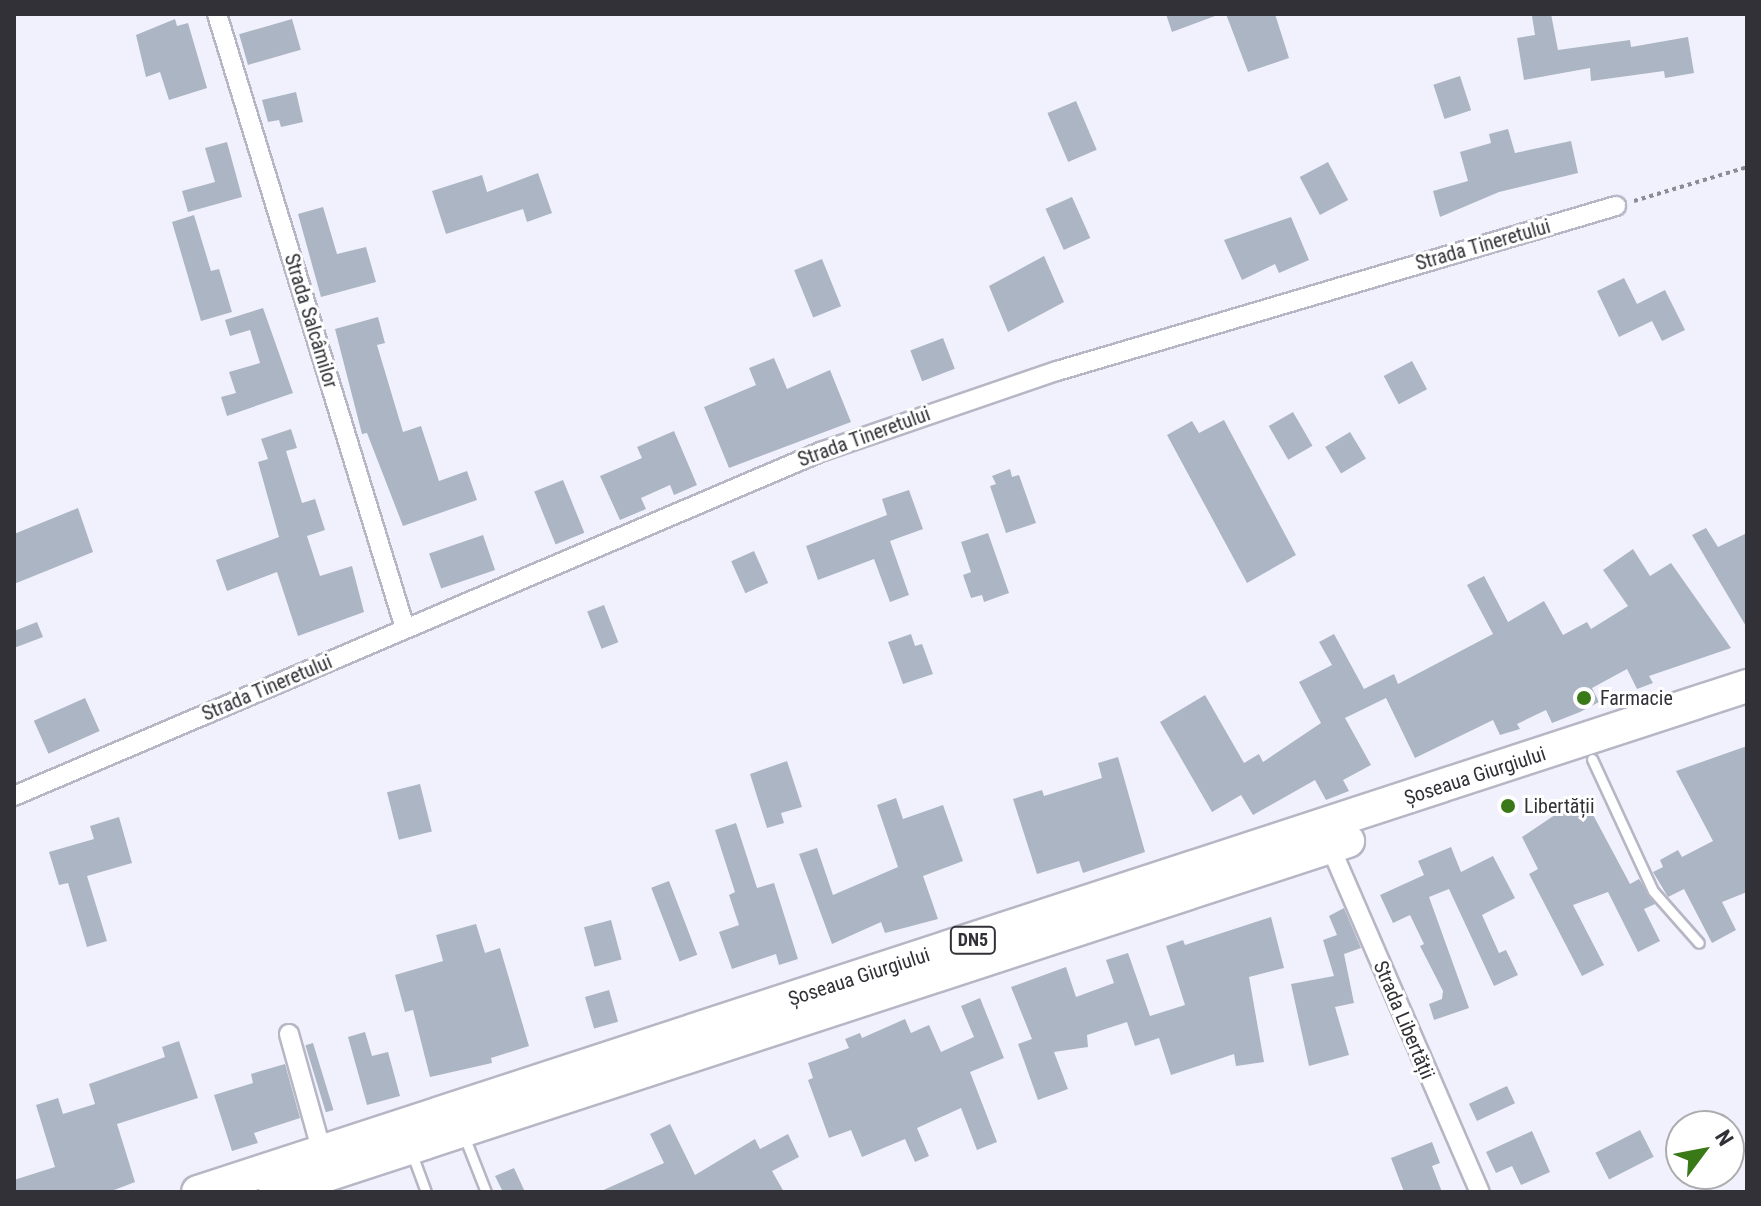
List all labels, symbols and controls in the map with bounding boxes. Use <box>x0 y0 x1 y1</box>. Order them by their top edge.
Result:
street label: Strada Tineretului <box>1413 214 1553 276</box>
street label: Strada Salcâmilor <box>279 251 343 391</box>
street label: Strada Tineretului <box>794 402 934 472</box>
street label: Strada Tineretului <box>198 650 336 726</box>
place label: Farmacie <box>1600 686 1673 710</box>
marker: Farmacie <box>1575 689 1593 707</box>
street label: Șoseaua Giurgiului <box>1401 742 1549 810</box>
place label: Libertății <box>1524 794 1595 818</box>
marker: Libertății <box>1499 797 1517 815</box>
road number: DN5 <box>949 926 997 954</box>
street label: Șoseaua Giurgiului <box>785 943 933 1011</box>
street label: Strada Libertății <box>1368 957 1440 1083</box>
north arrow <box>1665 1110 1745 1190</box>
text: N <box>1710 1126 1738 1150</box>

